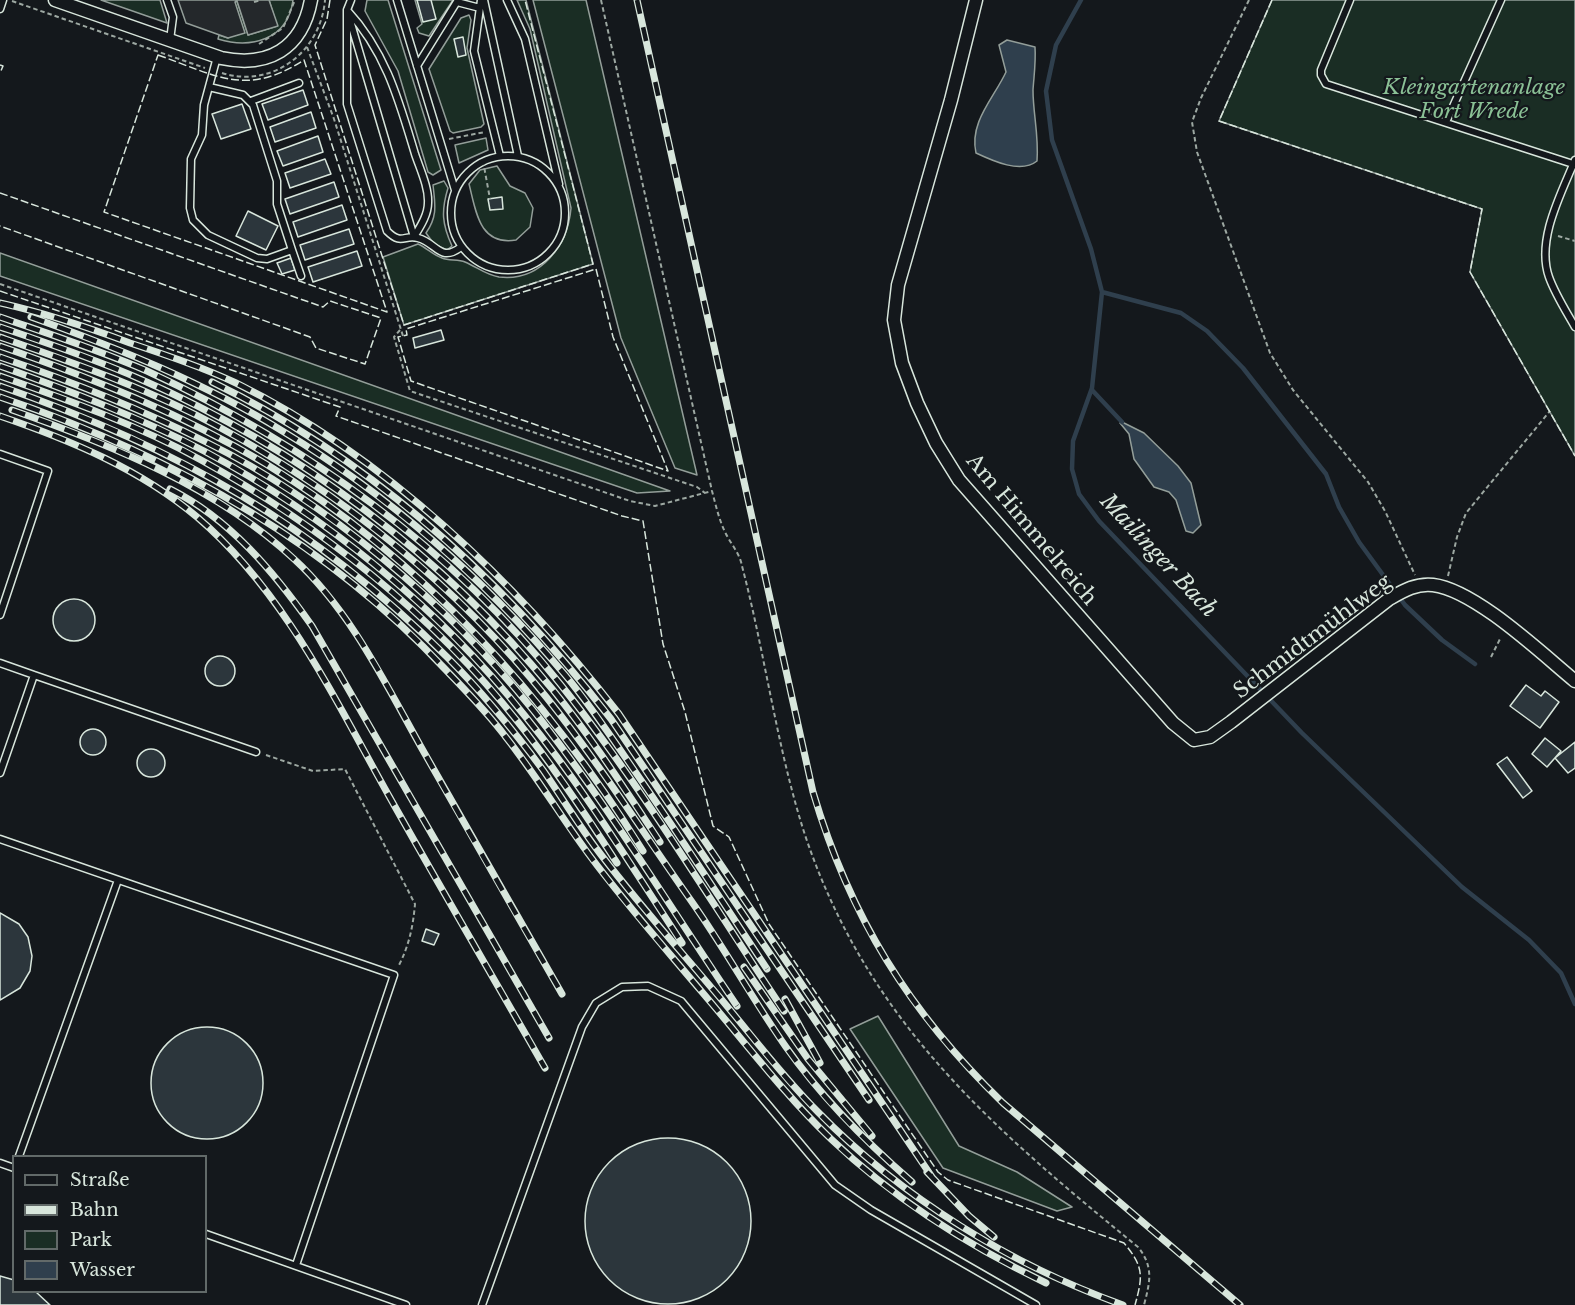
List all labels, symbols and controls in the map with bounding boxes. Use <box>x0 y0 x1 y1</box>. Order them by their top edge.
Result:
park label: Kleingartenanlage Fort Wrede <box>1383 75 1565 125</box>
street label: Am Himmelreich <box>960 449 1102 611</box>
water label: Mailinger Bach <box>1094 489 1222 623</box>
street label: Schmidtmühlweg <box>1229 569 1397 705</box>
legend <box>12 1155 207 1293</box>
text: Straße <box>70 1169 130 1191</box>
text: Bahn <box>70 1199 119 1221</box>
text: Park <box>70 1229 112 1251</box>
text: Wasser <box>70 1259 135 1281</box>

